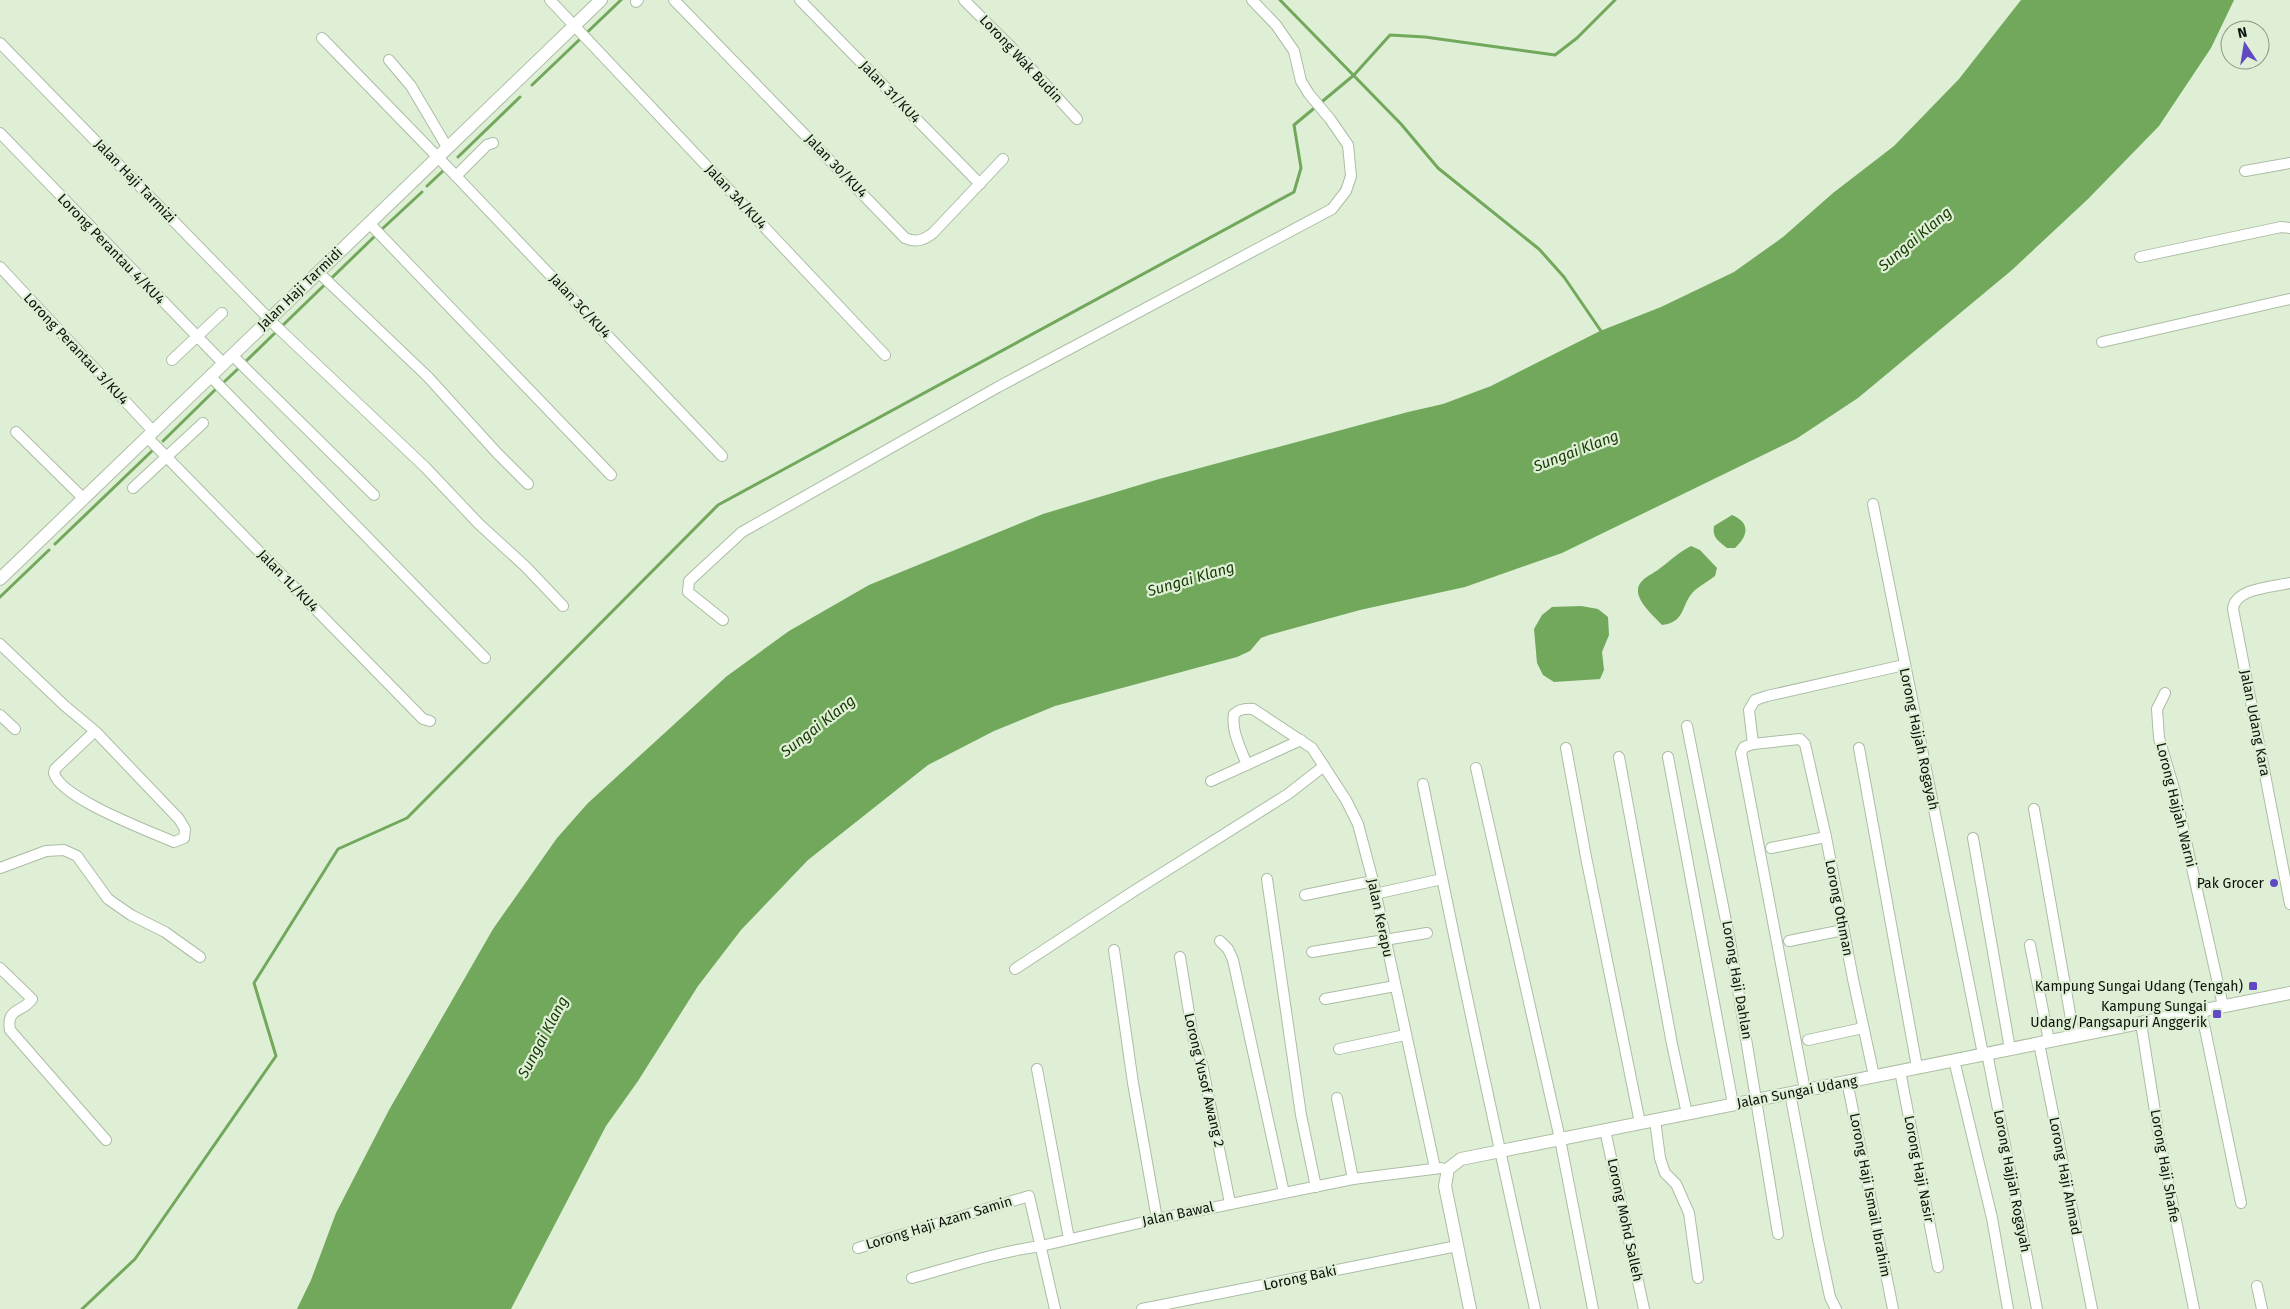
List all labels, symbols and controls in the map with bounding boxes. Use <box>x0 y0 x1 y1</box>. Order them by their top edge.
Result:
street label: Lorong Wak Budin <box>976 12 1066 106</box>
north arrow <box>2220 20 2270 70</box>
text: N <box>2236 23 2249 42</box>
street label: Jalan 31/KU4 <box>856 57 924 127</box>
street label: Jalan 30/KU4 <box>801 131 871 202</box>
street label: Jalan Haji Tarmizi <box>91 136 179 226</box>
street label: Jalan 3A/KU4 <box>702 161 771 233</box>
street label: Lorong Perantau 4/KU4 <box>54 190 169 308</box>
water label: Sungai Klang <box>1874 203 1955 275</box>
street label: Jalan Haji Tarmidi <box>254 244 346 334</box>
street label: Jalan 3C/KU4 <box>546 270 615 342</box>
street label: Lorong Perantau 3/KU4 <box>20 290 133 409</box>
water label: Sungai Klang <box>1530 427 1621 476</box>
street label: Jalan 1L/KU4 <box>254 546 322 616</box>
water label: Sungai Klang <box>1144 558 1237 600</box>
street label: Lorong Hajjah Rogayah <box>1896 666 1942 812</box>
street label: Jalan Udang Kara <box>2236 668 2274 778</box>
water label: Sungai Klang <box>776 691 859 761</box>
street label: Lorong Hajjah Warni <box>2152 741 2200 869</box>
street label: Lorong Othman <box>1821 858 1857 958</box>
place label: Pak Grocer <box>2197 875 2265 892</box>
street label: Jalan Kerapu <box>1363 877 1397 959</box>
marker: Pak Grocer <box>2268 877 2280 889</box>
street label: Lorong Haji Dahlan <box>1718 919 1756 1041</box>
place label: Kampung Sungai Udang (Tengah) <box>2035 978 2243 995</box>
marker: Kampung Sungai Udang (Tengah) <box>2247 980 2259 992</box>
water label: Sungai Klang <box>514 993 572 1082</box>
place label: Kampung Sungai Udang/Pangsapuri Anggerik <box>2030 998 2208 1031</box>
marker: Kampung Sungai Udang/Pangsapuri Anggerik <box>2211 1008 2223 1020</box>
street label: Lorong Yusof Awang 2 <box>1180 1011 1228 1149</box>
street label: Jalan Sungai Udang <box>1735 1072 1859 1112</box>
street label: Lorong Hajjah Rogayah <box>1990 1108 2034 1254</box>
street label: Lorong Haji Shafie <box>2147 1108 2183 1224</box>
street label: Lorong Haji Ismail Ibrahim <box>1846 1111 1894 1279</box>
street label: Lorong Haji Nasir <box>1900 1114 1938 1225</box>
street label: Lorong Haji Ahmad <box>2045 1116 2085 1236</box>
street label: Lorong Mohd Salleh <box>1604 1157 1646 1283</box>
street label: Lorong Haji Azam Samin <box>864 1193 1014 1253</box>
street label: Jalan Bawal <box>1141 1198 1215 1230</box>
street label: Lorong Baki <box>1262 1262 1338 1294</box>

